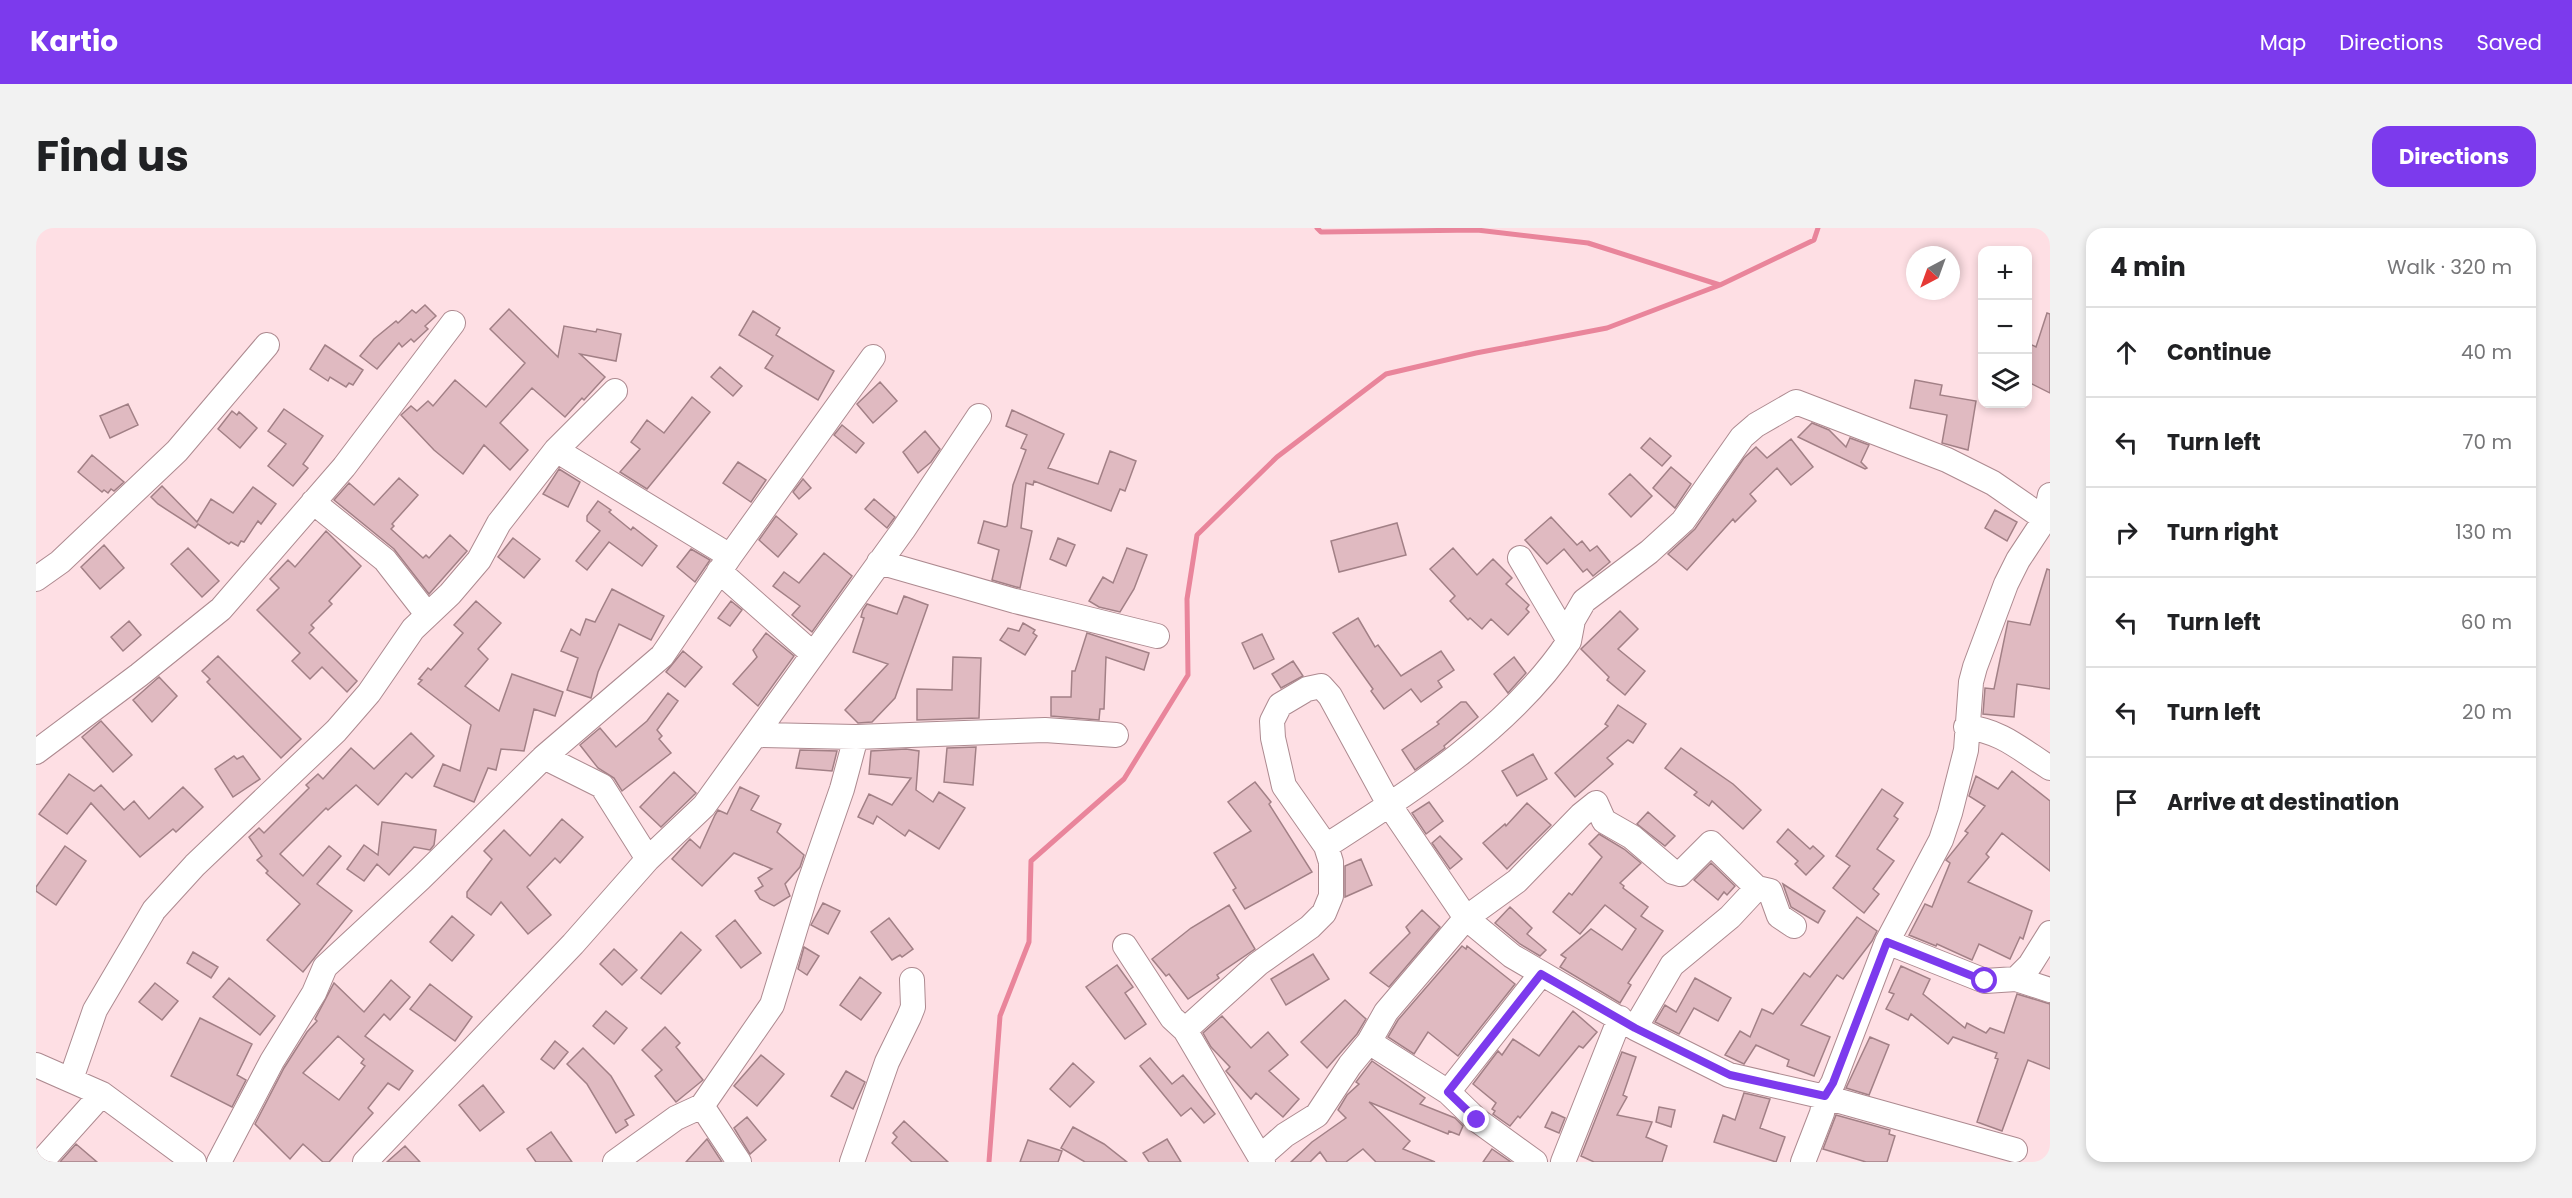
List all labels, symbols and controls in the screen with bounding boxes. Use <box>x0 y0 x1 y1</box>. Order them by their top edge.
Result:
text: Kartio <box>30 22 118 61</box>
text: Map <box>2260 28 2306 57</box>
text: Directions <box>2339 28 2443 57</box>
text: Saved <box>2476 28 2542 57</box>
button: Directions <box>2372 126 2536 187</box>
text: Find us <box>36 127 189 186</box>
north arrow <box>1906 246 1960 300</box>
map controls <box>1978 246 2032 408</box>
button: + <box>1978 246 2032 300</box>
text: 4 min <box>2110 249 2186 285</box>
text: Walk · 320 m <box>2387 253 2512 281</box>
button: − <box>1978 300 2032 354</box>
icon: ahead <box>2110 336 2143 369</box>
text: Continue <box>2167 337 2271 368</box>
text: 40 m <box>2461 338 2512 366</box>
button: layers <box>1978 354 2032 408</box>
icon: left <box>2110 426 2143 459</box>
text: Turn left <box>2167 427 2261 458</box>
text: 70 m <box>2463 428 2512 456</box>
icon: right <box>2110 516 2143 549</box>
text: Turn right <box>2167 517 2278 548</box>
text: 130 m <box>2455 518 2512 546</box>
icon: left <box>2110 606 2143 639</box>
text: Turn left <box>2167 607 2261 638</box>
text: 60 m <box>2461 608 2512 636</box>
icon: left <box>2110 696 2143 729</box>
text: Turn left <box>2167 697 2261 728</box>
text: 20 m <box>2462 698 2512 726</box>
icon: arrive <box>2110 786 2143 819</box>
text: Arrive at destination <box>2167 787 2399 818</box>
route start <box>1971 967 1997 993</box>
route end <box>1463 1106 1489 1132</box>

